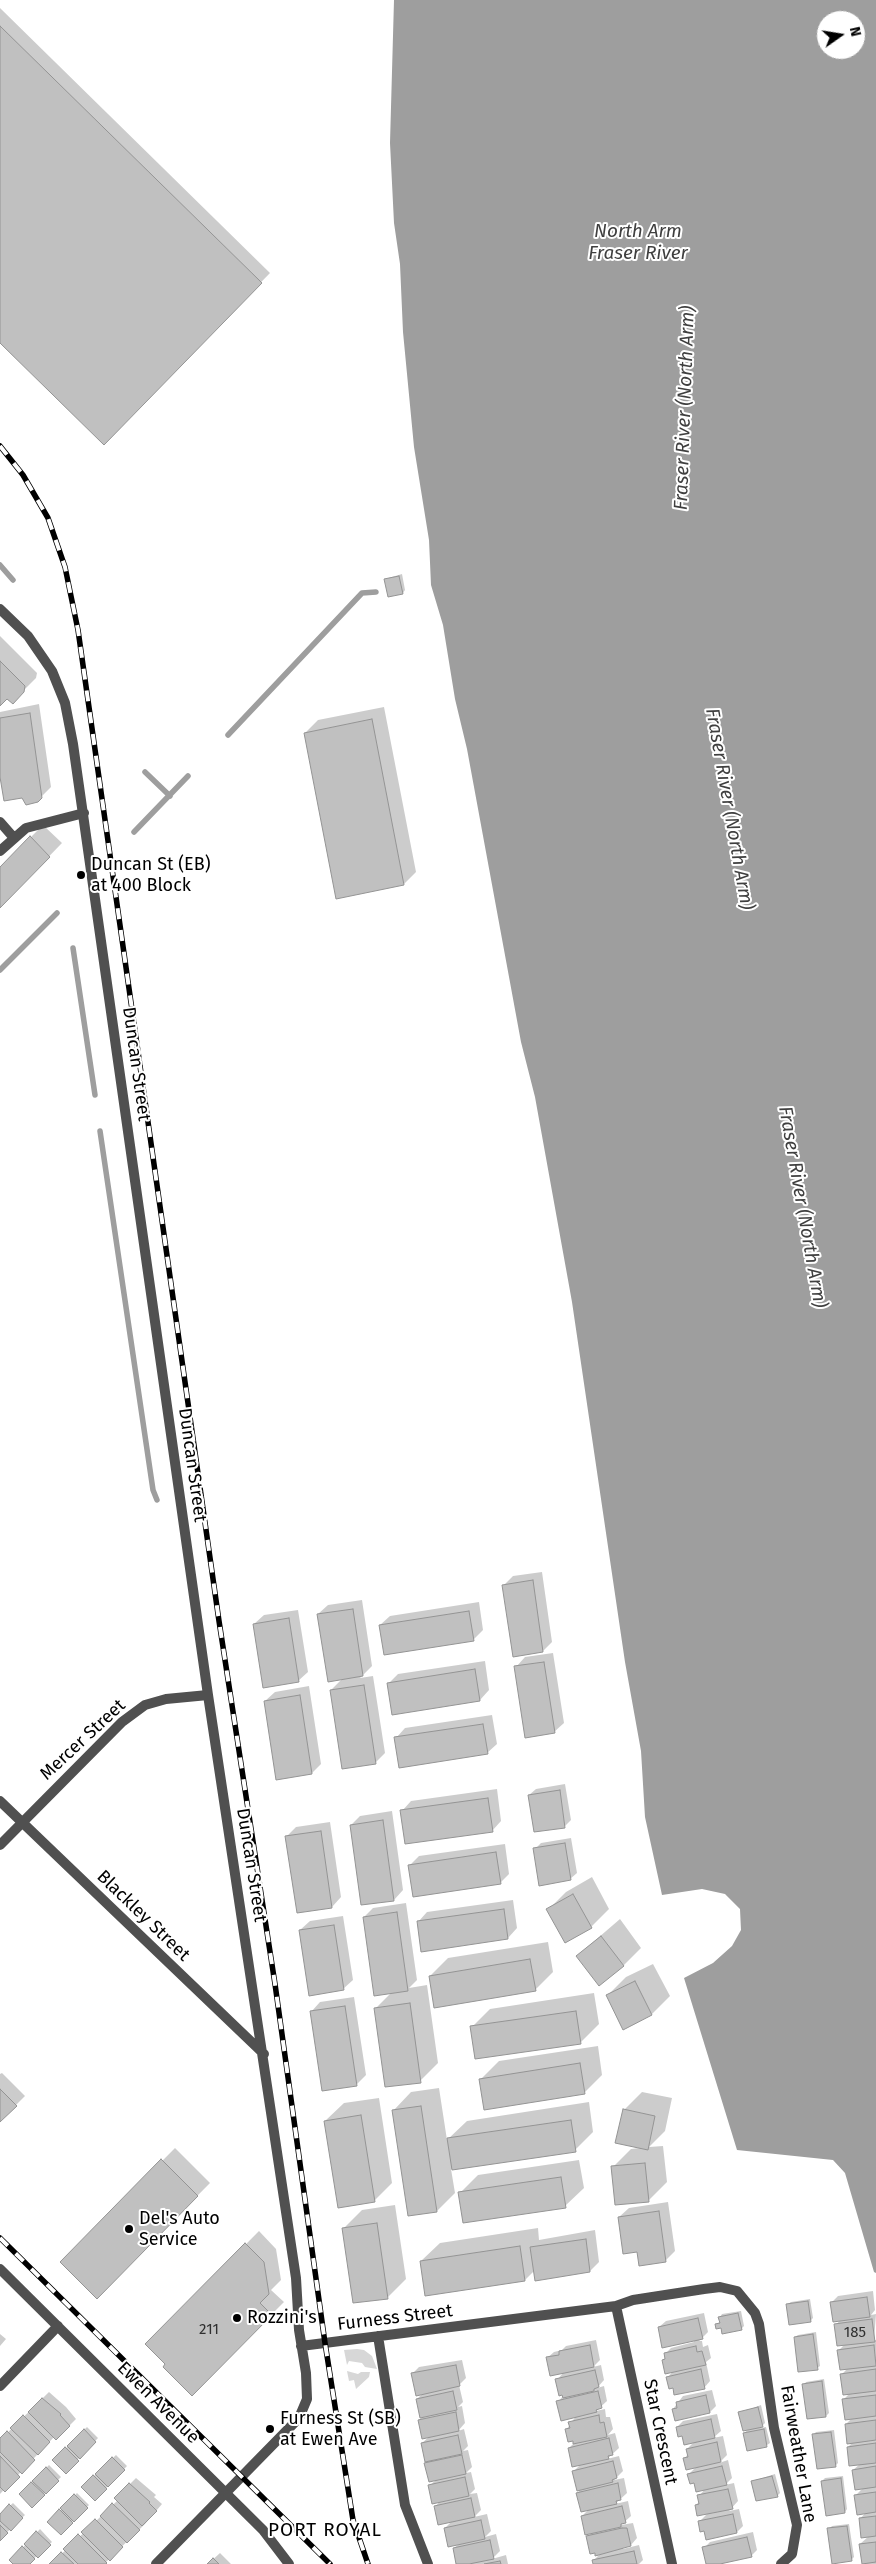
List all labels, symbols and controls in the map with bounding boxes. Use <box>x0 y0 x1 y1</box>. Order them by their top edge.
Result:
north arrow <box>816 10 866 60</box>
text: N <box>846 25 864 38</box>
water label: North Arm Fraser River <box>588 221 688 265</box>
water label: Fraser River (North Arm) <box>670 305 700 511</box>
water label: Fraser River (North Arm) <box>700 706 758 912</box>
place label: Duncan St (EB) at 400 Block <box>91 854 210 896</box>
marker: Duncan St (EB) at 400 Block <box>75 869 87 881</box>
street label: Duncan Street <box>117 1006 155 1122</box>
water label: Fraser River (North Arm) <box>773 1104 831 1310</box>
street label: Duncan Street <box>173 1407 211 1523</box>
street label: Mercer Street <box>36 1695 130 1785</box>
street label: Duncan Street <box>231 1807 271 1923</box>
street label: Blackley Street <box>92 1866 194 1966</box>
place label: Del's Auto Service <box>139 2208 220 2250</box>
marker: Del's Auto Service <box>123 2223 135 2235</box>
street label: Furness Street <box>336 2300 454 2336</box>
place label: Rozzini's <box>247 2307 317 2329</box>
marker: Rozzini's <box>231 2312 243 2324</box>
house number: 211 <box>199 2321 219 2339</box>
house number: 185 <box>844 2324 866 2342</box>
street label: Ewen Avenue <box>112 2357 204 2449</box>
street label: Star Crescent <box>638 2377 682 2487</box>
street label: Fairweather Lane <box>775 2383 821 2525</box>
place label: Furness St (SB) at Ewen Ave <box>280 2408 401 2450</box>
marker: Furness St (SB) at Ewen Ave <box>264 2423 276 2435</box>
district label: PORT ROYAL <box>267 2520 383 2542</box>

